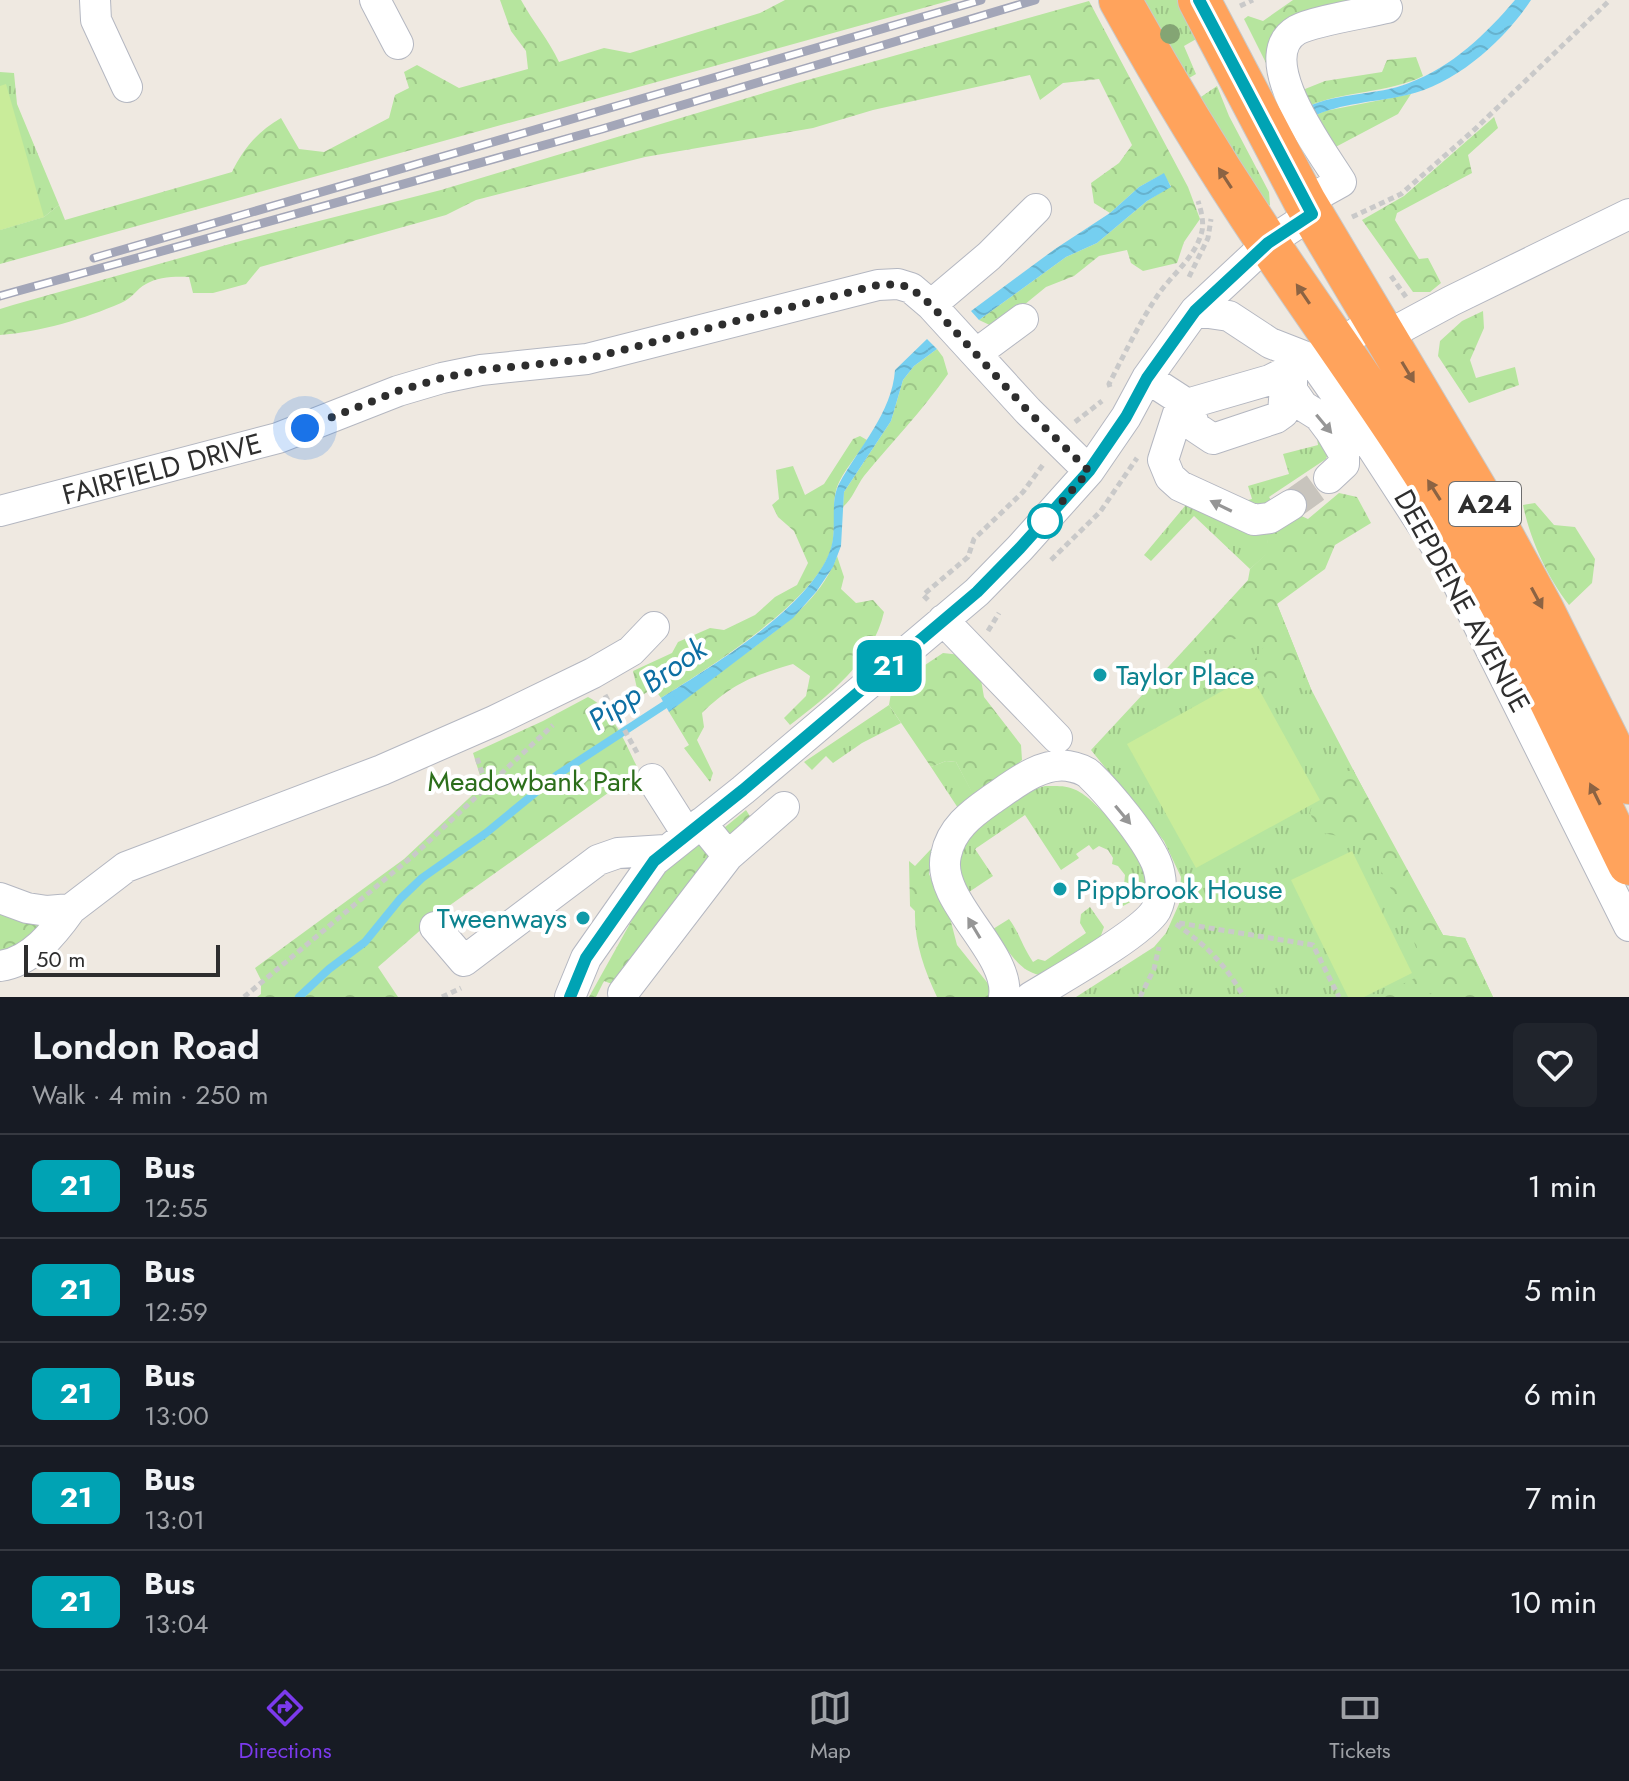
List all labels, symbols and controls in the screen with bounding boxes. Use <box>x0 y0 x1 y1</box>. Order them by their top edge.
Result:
one-way arrow <box>1218 167 1233 188</box>
one-way arrow <box>1296 284 1311 305</box>
one-way arrow <box>1401 361 1415 383</box>
your location <box>285 408 325 448</box>
one-way arrow <box>1315 413 1332 434</box>
street label: FAIRFIELD DRIVE <box>58 423 266 515</box>
one-way arrow <box>1428 479 1442 501</box>
street label: DEEPDENE AVENUE <box>1384 482 1540 720</box>
road number: A24 <box>1449 482 1521 526</box>
one-way arrow <box>1209 499 1232 513</box>
unlabelled marker <box>1028 504 1062 538</box>
one-way arrow <box>1530 587 1543 610</box>
water label: Pipp Brook <box>579 627 716 741</box>
line badge: 21 <box>853 640 925 692</box>
text: 21 <box>873 645 905 686</box>
place label: Taylor Place <box>1116 655 1255 696</box>
marker: Taylor Place <box>1091 666 1109 684</box>
park label: Meadowbank Park <box>427 761 643 802</box>
one-way arrow <box>1588 782 1602 805</box>
one-way arrow <box>1114 805 1131 825</box>
place label: Pippbrook House <box>1076 869 1283 910</box>
marker: Pippbrook House <box>1051 880 1069 898</box>
place label: Tweenways <box>437 898 567 939</box>
marker: Tweenways <box>574 909 592 927</box>
one-way arrow <box>967 917 981 939</box>
scale bar <box>24 941 220 977</box>
text: 50 m <box>36 943 85 975</box>
text: London Road <box>32 1018 260 1073</box>
button: heart <box>1513 1023 1597 1107</box>
text: Walk · 4 min · 250 m <box>32 1076 269 1114</box>
text: Bus <box>144 1146 195 1189</box>
text: 21 <box>60 1165 92 1206</box>
text: 1 min <box>1528 1165 1597 1208</box>
text: 12:55 <box>144 1189 208 1227</box>
text: Bus <box>144 1250 195 1293</box>
text: 21 <box>60 1269 92 1310</box>
text: 5 min <box>1524 1269 1597 1312</box>
text: 12:59 <box>144 1293 208 1331</box>
text: Bus <box>144 1354 195 1397</box>
text: 21 <box>60 1373 92 1414</box>
text: 6 min <box>1524 1373 1597 1416</box>
text: 13:00 <box>144 1397 209 1435</box>
text: Bus <box>144 1458 195 1501</box>
text: 21 <box>60 1477 92 1518</box>
text: 7 min <box>1525 1477 1597 1520</box>
text: 13:01 <box>144 1501 205 1539</box>
text: Bus <box>144 1562 195 1605</box>
text: 21 <box>60 1581 92 1622</box>
text: 10 min <box>1510 1581 1597 1624</box>
text: 13:04 <box>144 1605 208 1643</box>
tab: Directions <box>238 1686 332 1766</box>
tab: Map <box>808 1686 852 1766</box>
tab: Tickets <box>1329 1686 1391 1766</box>

